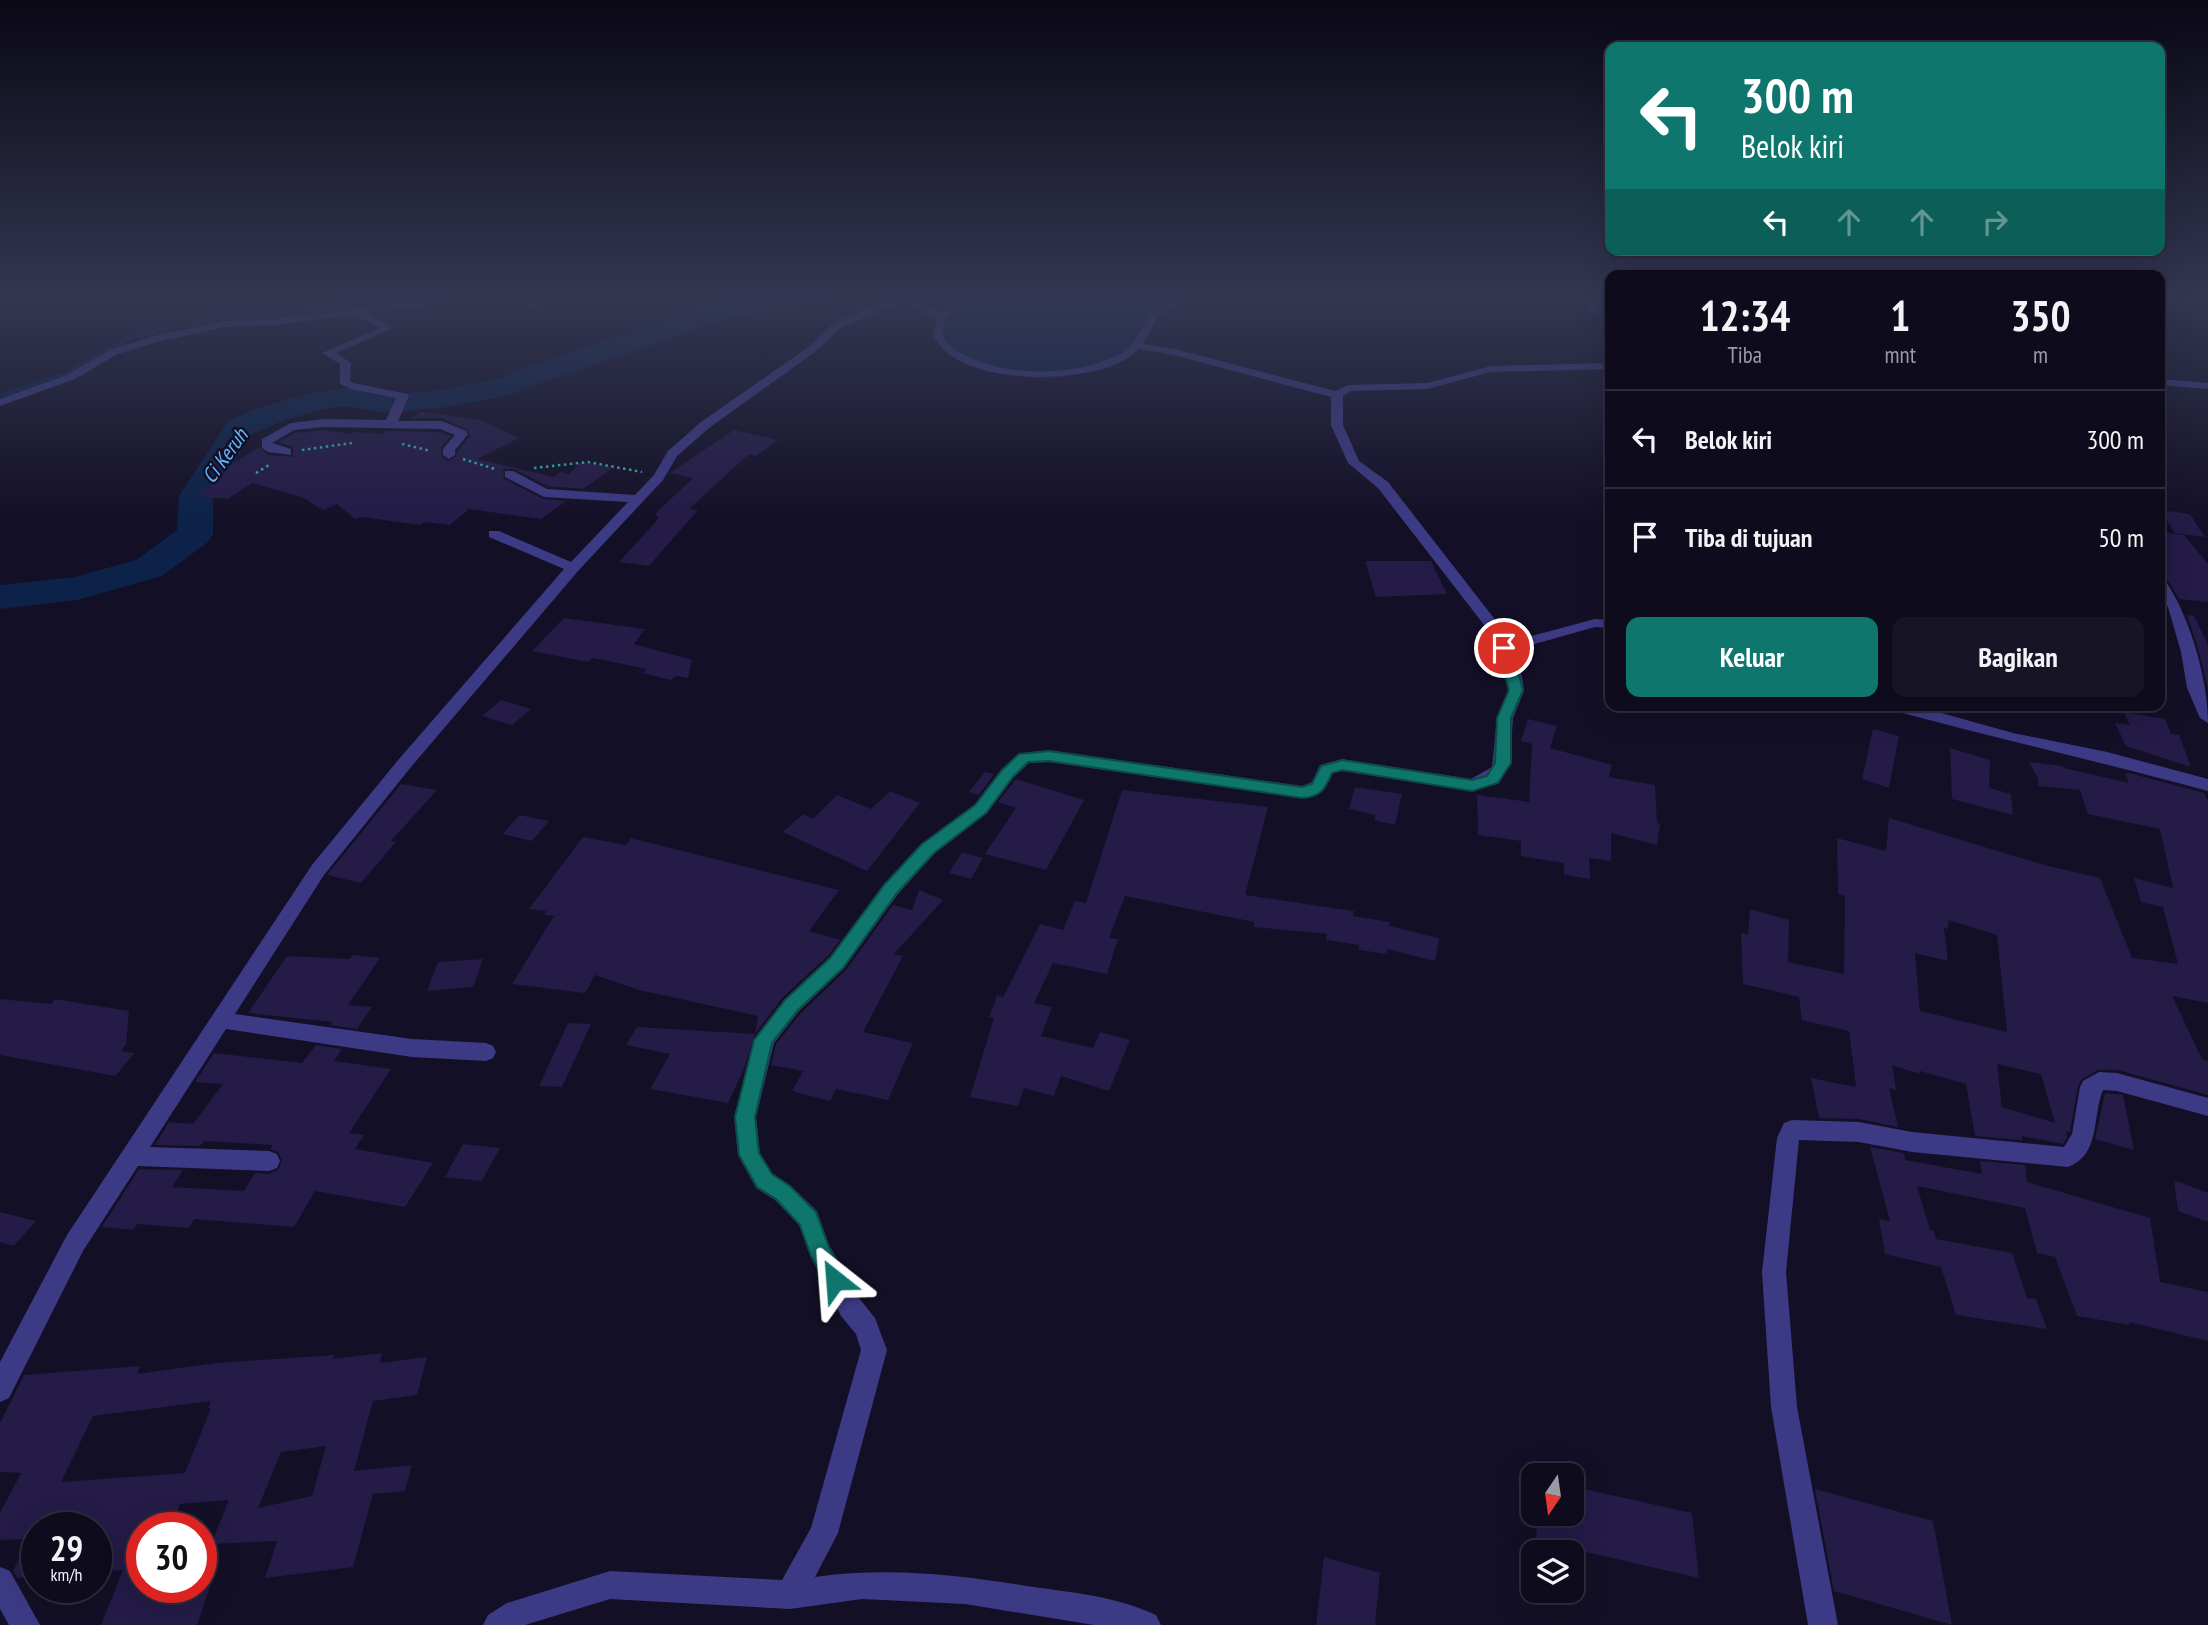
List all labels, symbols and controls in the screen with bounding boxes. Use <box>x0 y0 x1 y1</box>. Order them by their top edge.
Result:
text: 300 m <box>1741 63 1854 127</box>
icon: left <box>1626 70 1717 161</box>
text: Belok kiri <box>1741 125 1844 167</box>
icon: left <box>1757 203 1795 241</box>
icon: ahead <box>1830 203 1868 241</box>
icon: ahead <box>1903 203 1941 241</box>
icon: right <box>1976 203 2014 241</box>
text: 12:34 <box>1699 288 1790 343</box>
text: 1 <box>1890 288 1910 343</box>
text: 350 <box>2010 288 2071 343</box>
text: Tiba <box>1728 340 1762 369</box>
text: mnt <box>1885 340 1916 369</box>
text: m <box>2033 340 2048 369</box>
icon: left <box>1626 420 1664 458</box>
water label: Ci Keruh <box>196 422 254 488</box>
text: Belok kiri <box>1685 423 1772 456</box>
text: 300 m <box>2086 423 2144 456</box>
icon: arrive <box>1626 518 1664 556</box>
text: Tiba di tujuan <box>1685 521 1813 554</box>
text: 50 m <box>2098 521 2144 554</box>
button: Keluar <box>1626 617 1878 697</box>
button: Bagikan <box>1892 617 2144 697</box>
pin <box>1474 618 1534 678</box>
icon: arrive <box>1485 629 1523 667</box>
position arrow <box>798 1243 872 1317</box>
north arrow <box>1521 1463 1584 1526</box>
map controls <box>1521 1463 1584 1603</box>
speed limit sign: 30 <box>126 1512 217 1603</box>
text: 29 <box>50 1525 83 1571</box>
button: layers <box>1521 1540 1584 1603</box>
text: km/h <box>51 1563 82 1586</box>

